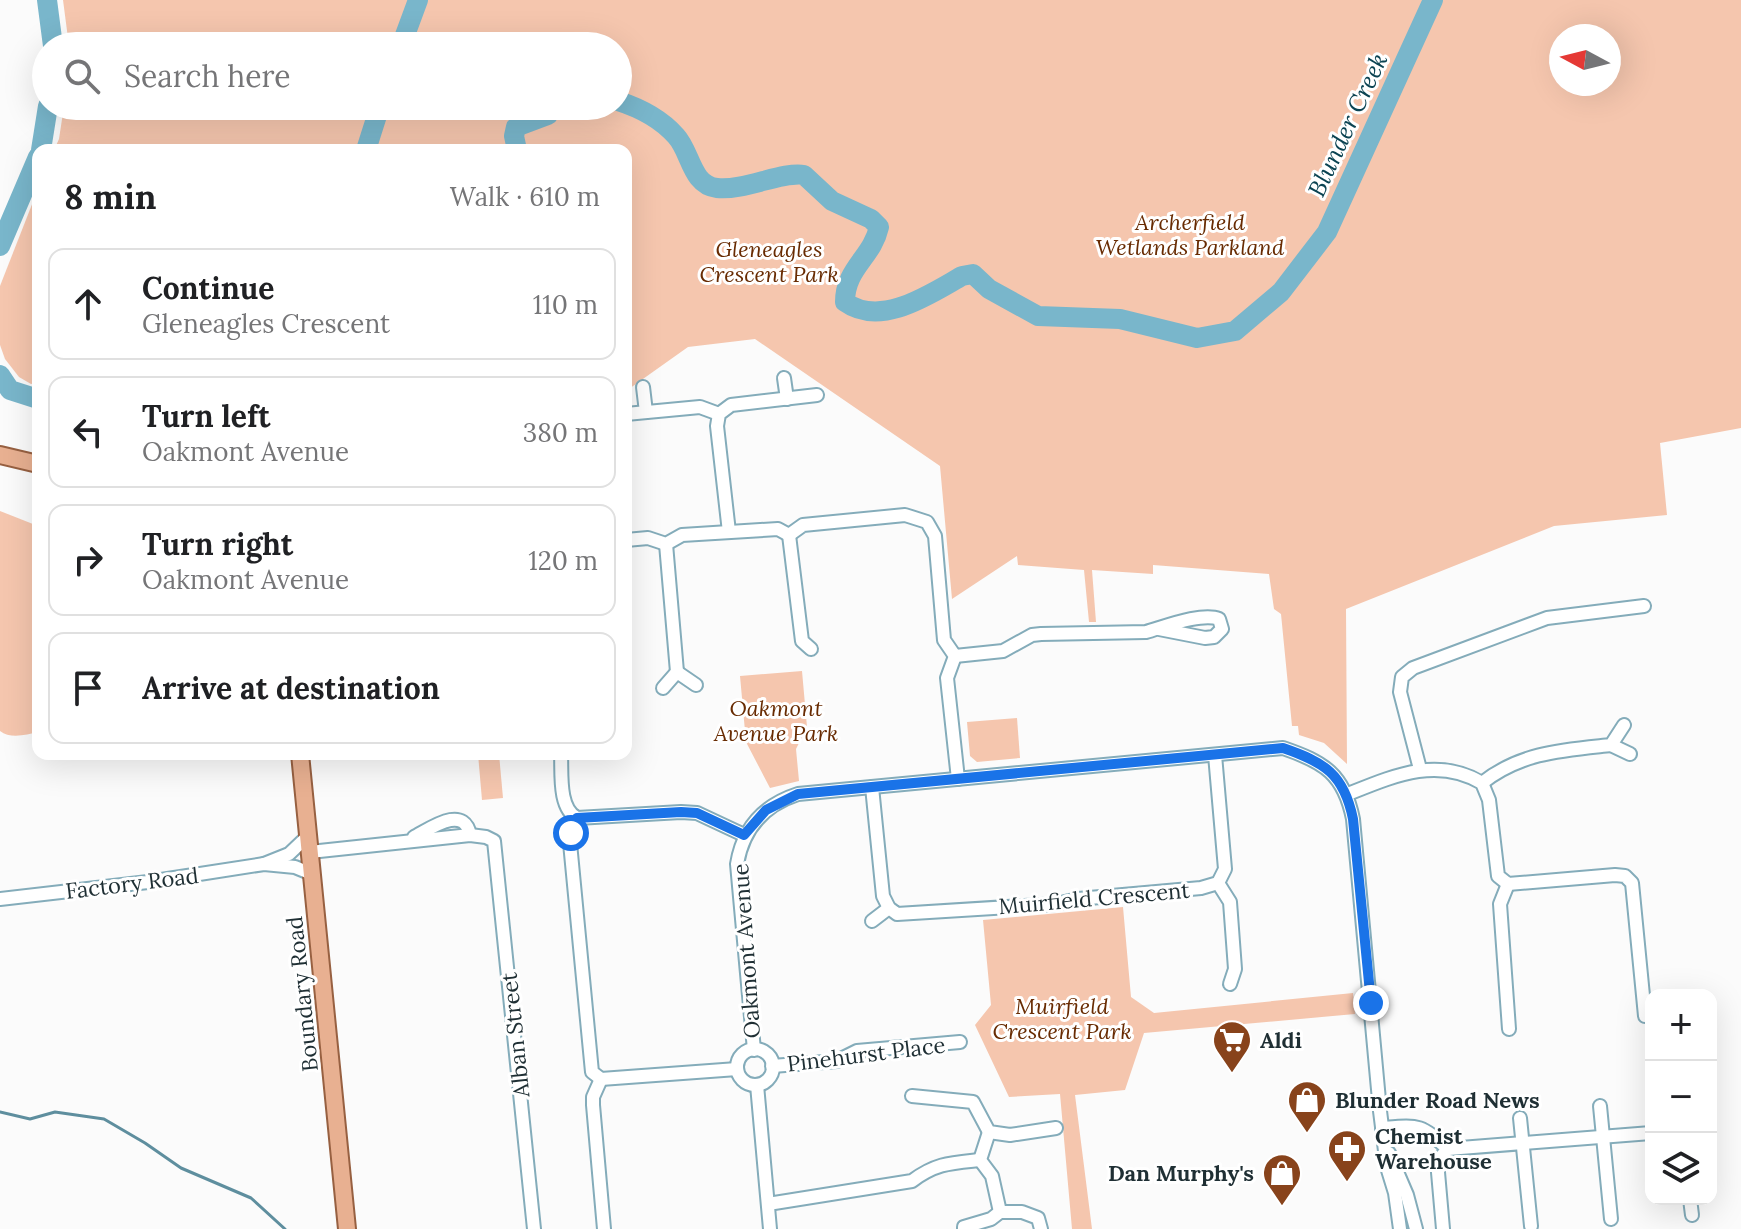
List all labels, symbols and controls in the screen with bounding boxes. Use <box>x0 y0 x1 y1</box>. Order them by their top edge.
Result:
north arrow <box>1549 24 1621 96</box>
search box <box>32 32 632 120</box>
water label: Blunder Creek <box>1301 48 1394 202</box>
icon: search <box>60 54 104 98</box>
text: Search here <box>124 57 291 95</box>
text: 8 min <box>64 175 156 218</box>
text: Walk · 610 m <box>450 180 600 213</box>
park label: Archerfield Wetlands Parkland <box>1096 208 1285 261</box>
park label: Gleneagles Crescent Park <box>699 235 839 288</box>
text: Continue <box>142 269 274 307</box>
icon: ahead <box>66 282 110 326</box>
text: 110 m <box>533 288 598 321</box>
text: Gleneagles Crescent <box>142 307 390 340</box>
text: Turn left <box>142 397 270 435</box>
icon: left <box>66 410 110 454</box>
text: 380 m <box>523 416 598 449</box>
text: Oakmont Avenue <box>142 435 349 468</box>
text: Turn right <box>142 525 293 563</box>
icon: right <box>66 538 110 582</box>
text: 120 m <box>528 544 598 577</box>
text: Oakmont Avenue <box>142 563 349 596</box>
icon: arrive <box>66 666 110 710</box>
text: Arrive at destination <box>142 669 440 707</box>
park label: Oakmont Avenue Park <box>713 694 838 747</box>
route start <box>553 815 589 851</box>
street label: Factory Road <box>64 861 200 905</box>
street label: Oakmont Avenue <box>726 863 766 1039</box>
street label: Muirfield Crescent <box>997 876 1191 920</box>
street label: Boundary Road <box>280 915 324 1073</box>
street label: Alban Street <box>494 971 536 1100</box>
route end <box>1353 985 1389 1021</box>
map controls <box>1645 989 1717 1205</box>
button: + <box>1645 989 1717 1061</box>
park label: Muirfield Crescent Park <box>992 992 1132 1045</box>
supermarket icon: Aldi <box>1211 1019 1253 1074</box>
place label: Aldi <box>1260 1026 1302 1054</box>
street label: Pinehurst Place <box>785 1030 947 1078</box>
button: − <box>1645 1061 1717 1133</box>
shop icon: Blunder Road News <box>1286 1079 1328 1134</box>
place label: Blunder Road News <box>1335 1086 1540 1114</box>
place label: Chemist Warehouse <box>1375 1122 1492 1175</box>
pharmacy icon: Chemist Warehouse <box>1326 1128 1368 1183</box>
button: layers <box>1645 1133 1717 1205</box>
shop icon: Dan Murphy's <box>1261 1152 1303 1207</box>
place label: Dan Murphy's <box>1108 1159 1254 1187</box>

